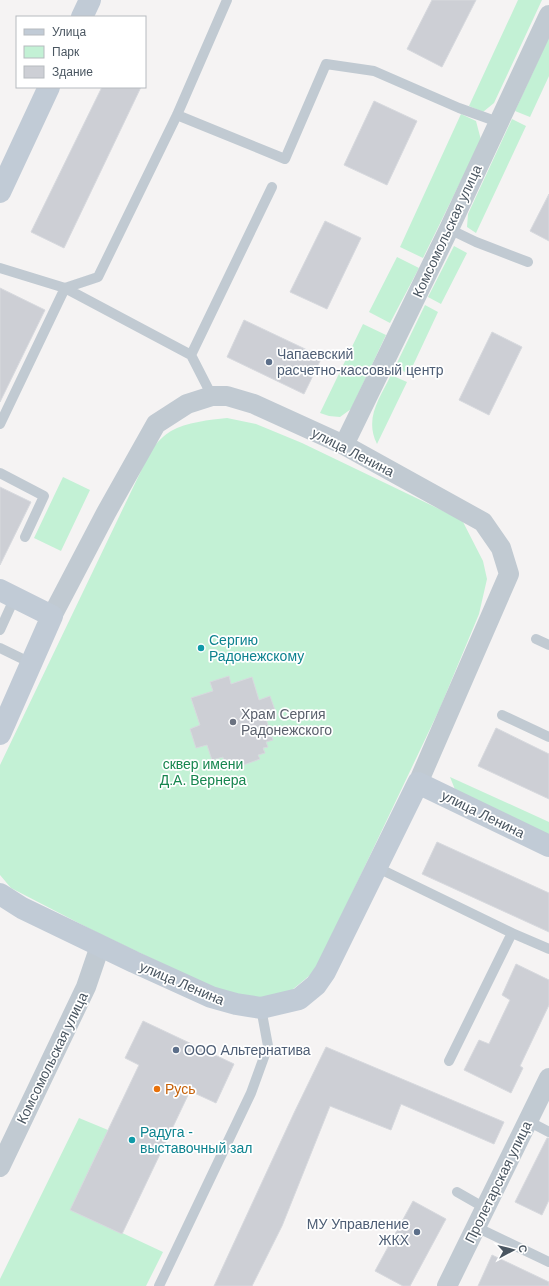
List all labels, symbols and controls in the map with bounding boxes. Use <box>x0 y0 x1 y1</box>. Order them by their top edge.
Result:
legend <box>16 16 146 88</box>
text: Улица <box>52 25 86 39</box>
text: Парк <box>52 45 80 59</box>
text: Здание <box>52 65 93 79</box>
street label: Комсомольская улица <box>409 162 485 300</box>
place label: Чапаевский расчетно-кассовый центр <box>277 346 444 378</box>
marker: Чапаевский расчетно-кассовый центр <box>264 357 274 367</box>
street label: улица Ленина <box>309 424 397 480</box>
place label: Сергию Радонежскому <box>209 632 304 664</box>
marker: Сергию Радонежскому <box>196 643 206 653</box>
place label: Храм Сергия Радонежского <box>241 706 332 738</box>
marker: Храм Сергия Радонежского <box>228 717 238 727</box>
park label: сквер имени Д.А. Вернера <box>160 756 246 788</box>
street label: улица Ленина <box>439 787 527 841</box>
street label: улица Ленина <box>137 958 227 1008</box>
street label: Комсомольская улица <box>13 989 91 1126</box>
place label: ООО Альтернатива <box>184 1042 311 1058</box>
marker: ООО Альтернатива <box>171 1045 181 1055</box>
place label: Русь <box>165 1081 195 1097</box>
marker: Русь <box>152 1084 162 1094</box>
street label: Пролетарская улица <box>461 1118 535 1246</box>
place label: Радуга - выставочный зал <box>140 1124 252 1156</box>
marker: Радуга - выставочный зал <box>127 1135 137 1145</box>
place label: МУ Управление ЖКХ <box>307 1216 410 1248</box>
marker: МУ Управление ЖКХ <box>412 1227 422 1237</box>
north arrow <box>493 1230 533 1270</box>
text: С <box>516 1244 529 1254</box>

